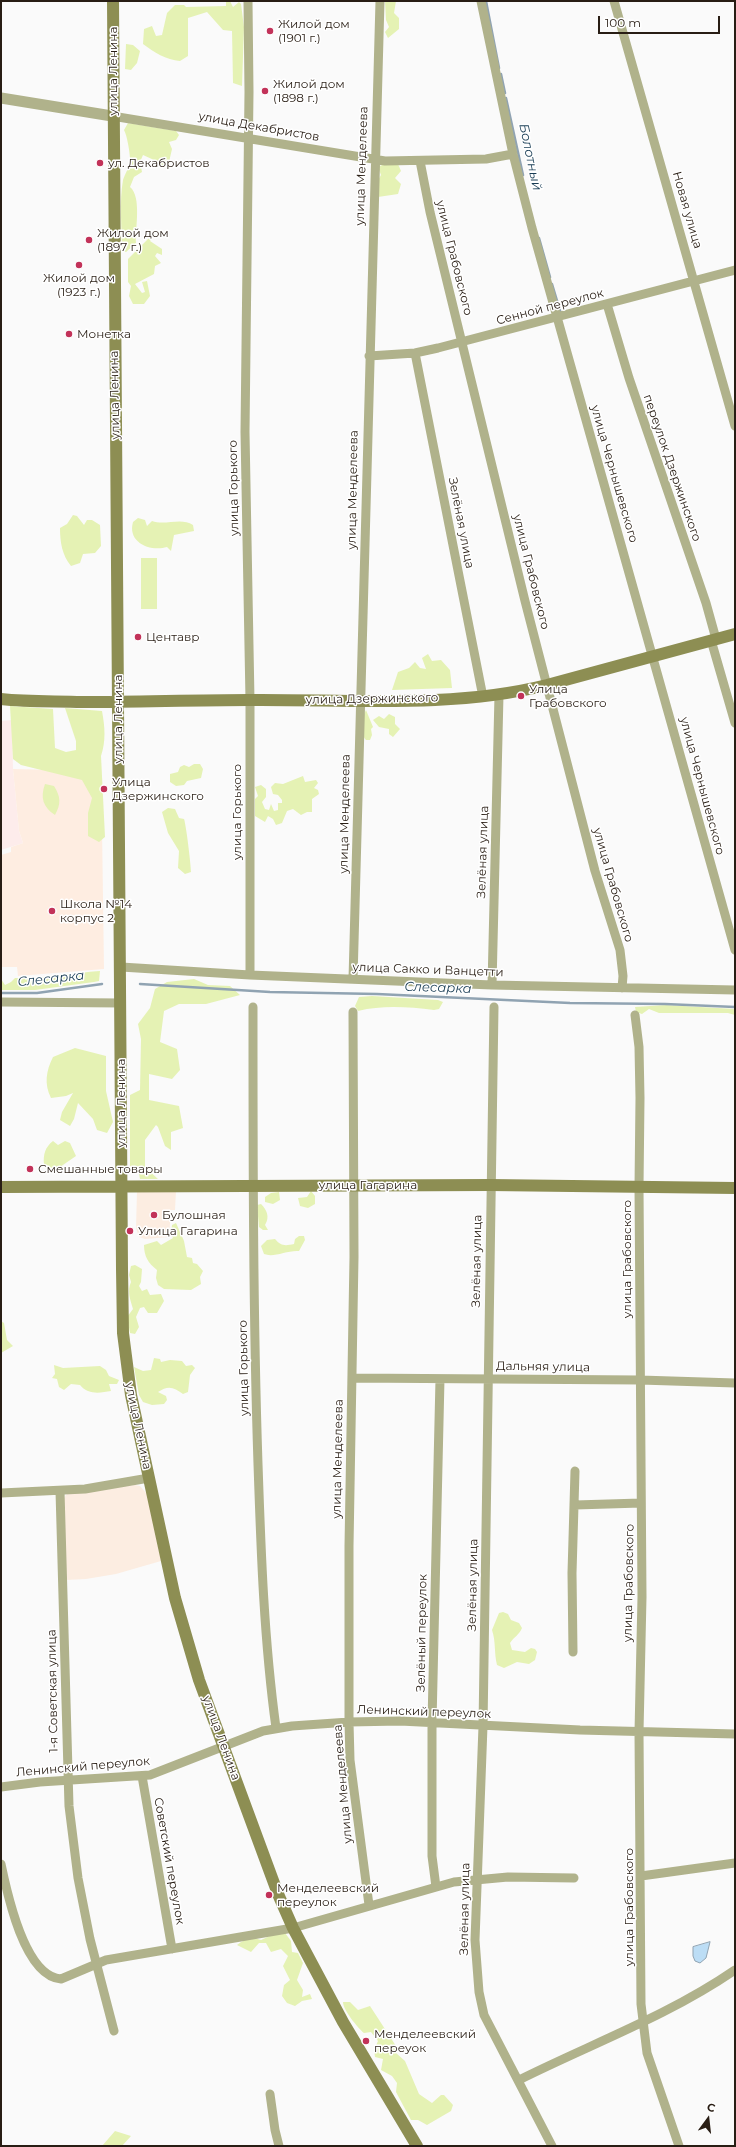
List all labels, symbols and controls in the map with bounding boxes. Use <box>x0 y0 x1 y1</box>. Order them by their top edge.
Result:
scale bar <box>600 8 722 34</box>
text: 100 m <box>605 15 641 30</box>
place label: Жилой дом (1901 г.) <box>278 17 350 45</box>
marker: Жилой дом (1901 г.) <box>265 26 275 36</box>
street label: улица Ленина <box>106 27 120 115</box>
place label: Жилой дом (1898 г.) <box>273 77 345 105</box>
marker: Жилой дом (1898 г.) <box>260 86 270 96</box>
street label: улица Менделеева <box>353 106 371 226</box>
street label: улица Декабристов <box>197 109 321 145</box>
water label: Болотный <box>515 122 545 192</box>
place label: ул. Декабристов <box>108 156 210 170</box>
marker: ул. Декабристов <box>95 158 105 168</box>
street label: Новая улица <box>669 170 705 250</box>
street label: улица Грабовского <box>433 199 475 317</box>
place label: Жилой дом (1897 г.) <box>97 226 169 254</box>
marker: Жилой дом (1897 г.) <box>84 235 94 245</box>
marker: Жилой дом (1923 г.) <box>74 260 84 270</box>
place label: Жилой дом (1923 г.) <box>43 271 115 299</box>
street label: Сенной переулок <box>495 286 605 328</box>
place label: Монетка <box>77 327 131 341</box>
marker: Монетка <box>64 329 74 339</box>
street label: улица Ленина <box>107 350 123 440</box>
street label: переулок Дзержинского <box>640 393 704 543</box>
street label: улица Чернышевского <box>587 404 641 544</box>
street label: улица Менделеева <box>345 430 361 550</box>
street label: улица Горького <box>226 440 242 536</box>
street label: Зелёная улица <box>445 476 477 570</box>
street label: улица Грабовского <box>510 513 552 631</box>
place label: Центавр <box>146 630 199 644</box>
marker: Центавр <box>133 632 143 642</box>
street label: улица Ленина <box>111 675 125 763</box>
place label: Улица Грабовского <box>529 682 607 710</box>
street label: улица Дзержинского <box>306 691 438 707</box>
marker: Улица Грабовского <box>516 691 526 701</box>
street label: улица Чернышевского <box>677 715 727 857</box>
street label: улица Менделеева <box>337 754 353 874</box>
street label: улица Горького <box>230 764 244 860</box>
place label: Улица Дзержинского <box>112 775 204 803</box>
marker: Улица Дзержинского <box>99 784 109 794</box>
street label: Зелёная улица <box>474 805 492 899</box>
street label: улица Грабовского <box>590 826 636 944</box>
place label: Школа №14 корпус 2 <box>60 897 132 925</box>
marker: Школа №14 корпус 2 <box>47 906 57 916</box>
street label: улица Сакко и Ванцетти <box>352 960 504 980</box>
water label: Слесарка <box>17 968 85 990</box>
water label: Слесарка <box>404 979 472 997</box>
street label: улица Ленина <box>114 1059 128 1147</box>
place label: Смешанные товары <box>38 1162 163 1176</box>
marker: Смешанные товары <box>25 1164 35 1174</box>
street label: улица Гагарина <box>319 1178 417 1192</box>
street label: улица Грабовского <box>620 1200 634 1318</box>
place label: Булошная <box>162 1208 226 1222</box>
marker: Булошная <box>149 1210 159 1220</box>
street label: Зелёная улица <box>469 1215 485 1307</box>
place label: Улица Гагарина <box>138 1224 238 1238</box>
marker: Улица Гагарина <box>125 1226 135 1236</box>
street label: улица Горького <box>236 1320 252 1416</box>
street label: Дальняя улица <box>496 1359 590 1375</box>
street label: улица Ленина <box>122 1381 154 1471</box>
street label: улица Менделеева <box>330 1399 346 1519</box>
street label: улица Грабовского <box>621 1524 637 1642</box>
street label: Зелёная улица <box>465 1539 481 1631</box>
street label: Зелёный переулок <box>414 1574 430 1692</box>
street label: 1-я Советская улица <box>45 1629 61 1753</box>
street label: улица Ленина <box>199 1694 243 1782</box>
street label: Ленинский переулок <box>357 1702 491 1722</box>
street label: улица Менделеева <box>331 1724 355 1844</box>
street label: Ленинский переулок <box>15 1754 151 1780</box>
street label: Советский переулок <box>151 1796 187 1926</box>
street label: улица Грабовского <box>622 1848 636 1966</box>
street label: Зелёная улица <box>457 1863 473 1955</box>
place label: Менделеевский переулок <box>277 1881 379 1909</box>
marker: Менделеевский переулок <box>264 1890 274 1900</box>
place label: Менделеевский переуок <box>374 2027 476 2055</box>
marker: Менделеевский переуок <box>361 2036 371 2046</box>
north arrow <box>688 2099 728 2139</box>
text: С <box>705 2100 717 2115</box>

